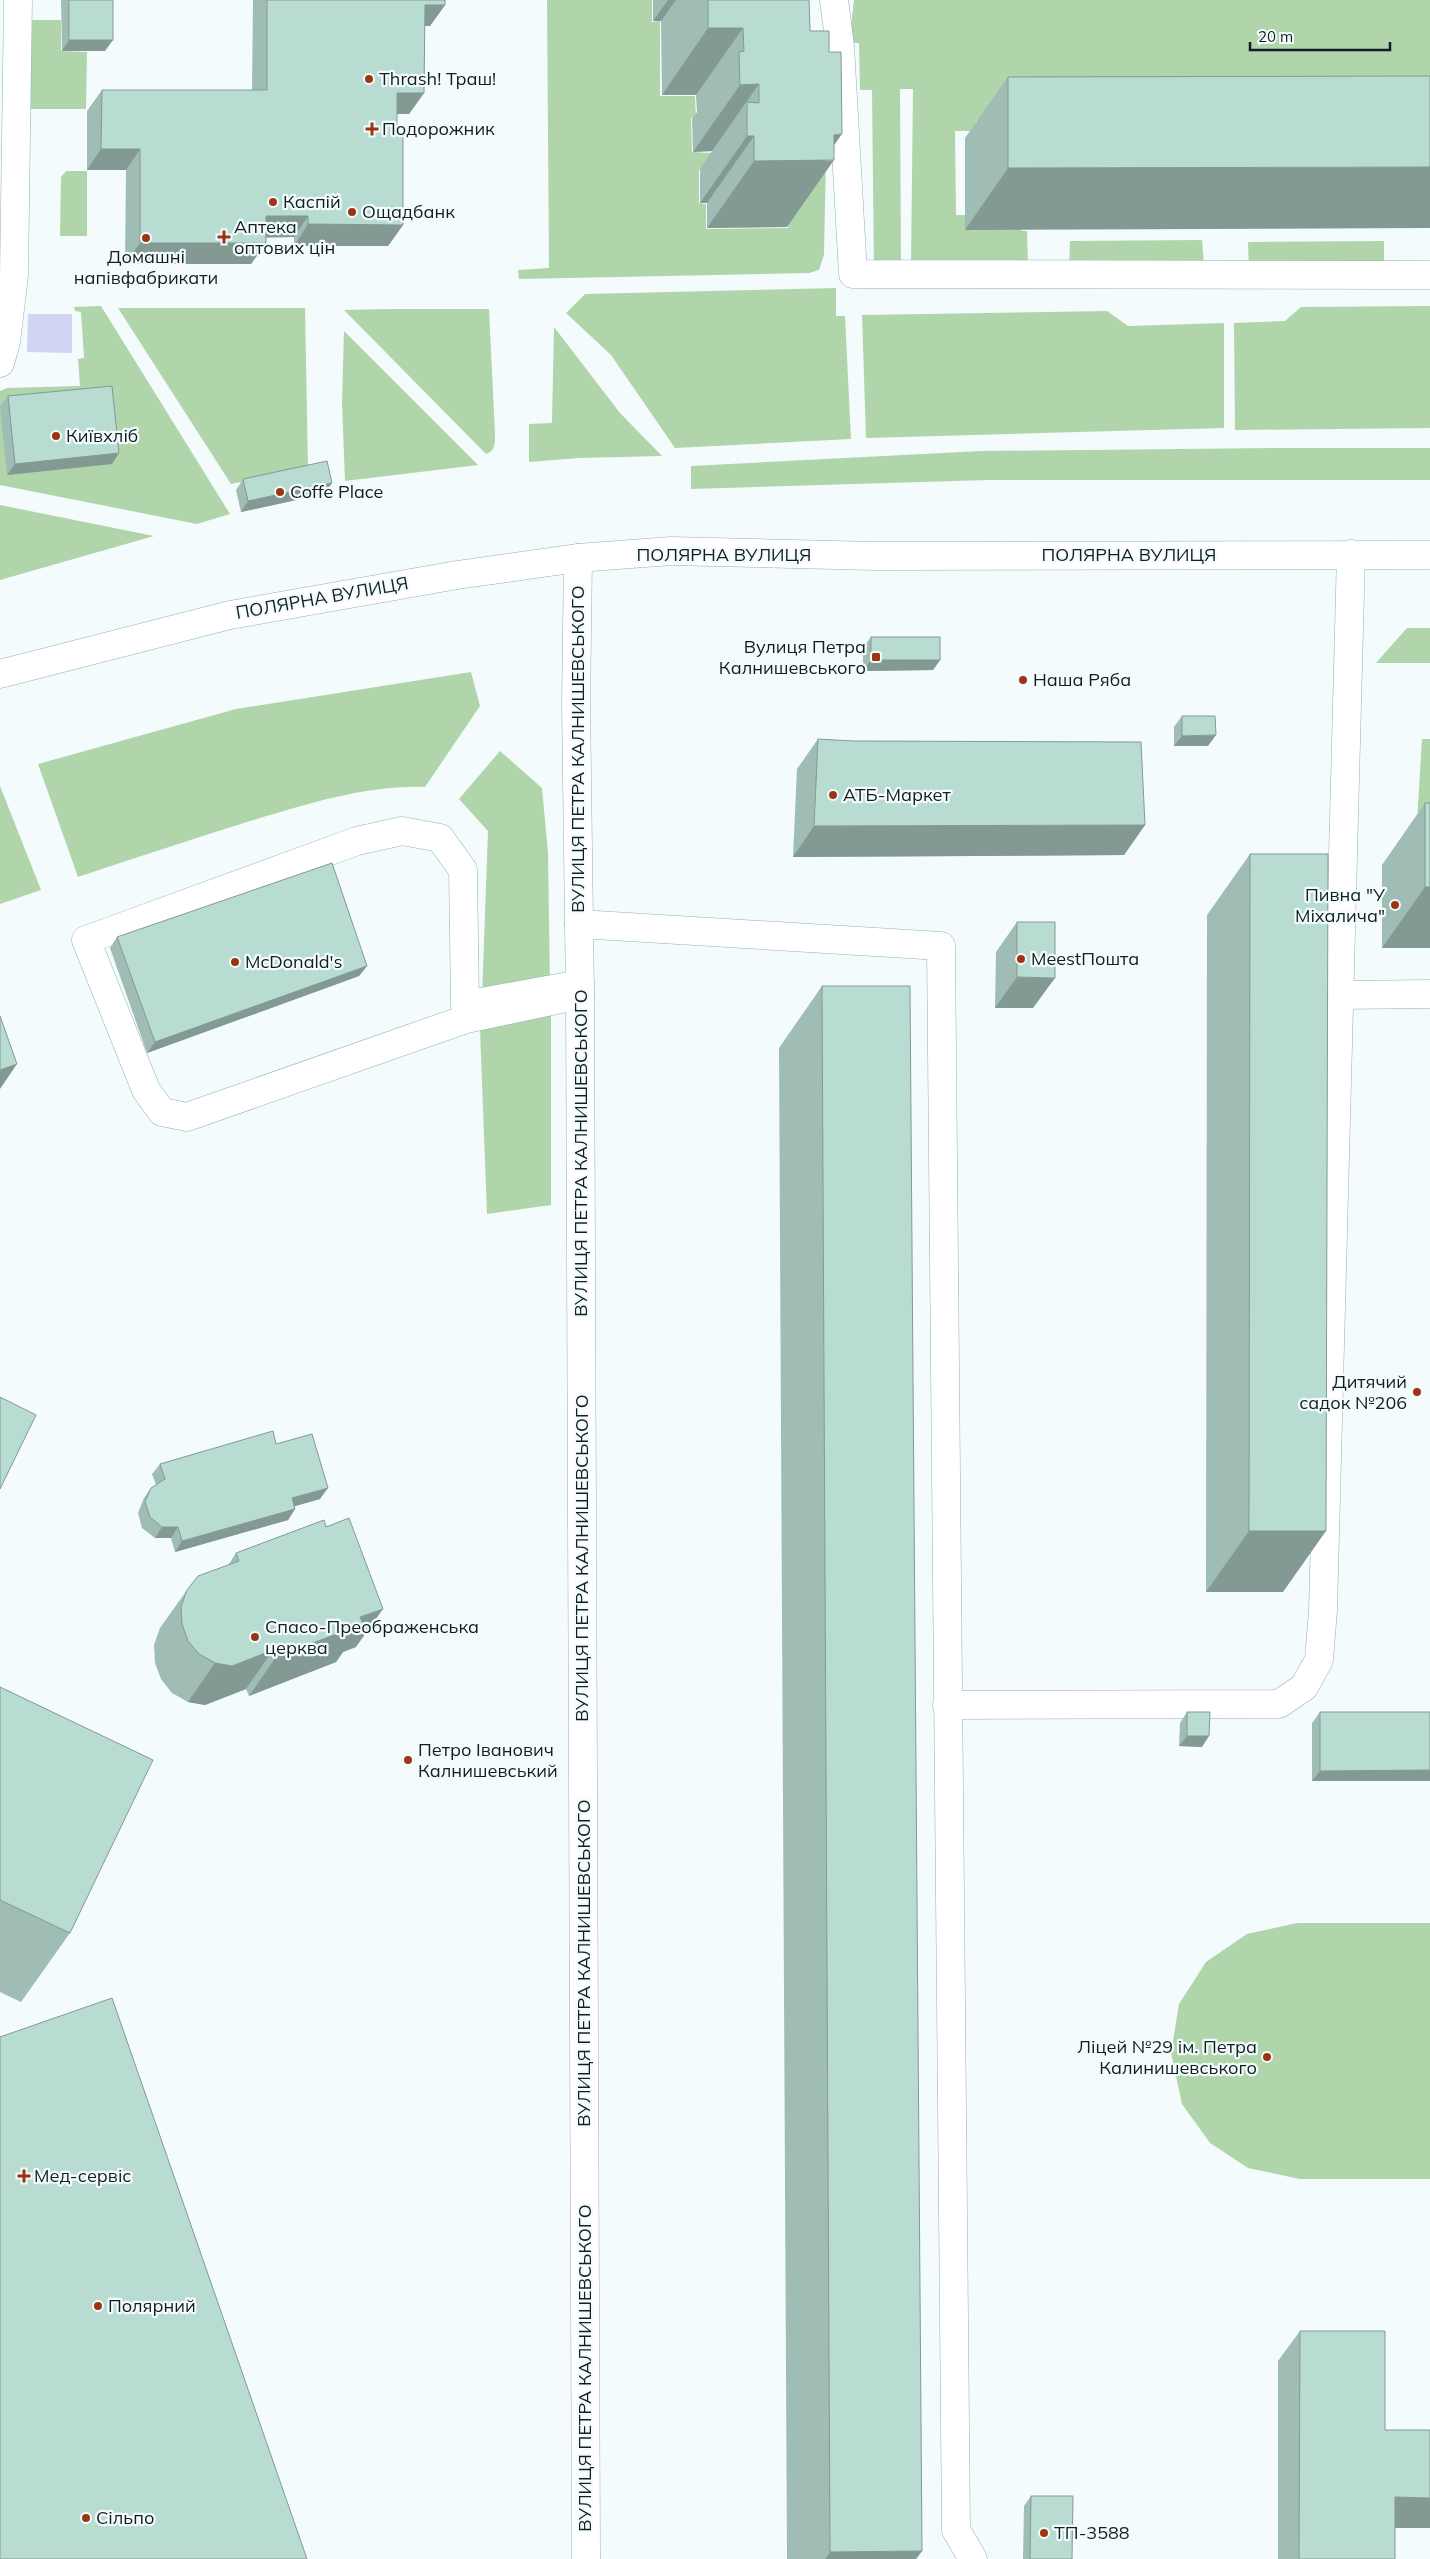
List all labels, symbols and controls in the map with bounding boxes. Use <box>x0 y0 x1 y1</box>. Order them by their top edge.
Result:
scale bar <box>1250 20 1390 52</box>
text: 20 m <box>1258 27 1293 46</box>
place label: Thrash! Траш! <box>379 67 496 90</box>
marker: Thrash! Траш! <box>363 73 375 85</box>
place label: Подорожник <box>382 117 495 140</box>
marker: Подорожник <box>366 123 378 135</box>
place label: Каспій <box>283 190 341 213</box>
marker: Каспій <box>267 196 279 208</box>
place label: Ощадбанк <box>362 200 455 223</box>
marker: Ощадбанк <box>346 206 358 218</box>
place label: Аптека оптових цін <box>234 215 335 259</box>
marker: Аптека оптових цін <box>218 231 230 243</box>
marker: Домашні напівфабрикати <box>140 232 152 244</box>
place label: Домашні напівфабрикати <box>74 245 218 289</box>
place label: Київхліб <box>66 424 138 447</box>
marker: Київхліб <box>50 430 62 442</box>
place label: Coffe Place <box>290 480 383 503</box>
marker: Coffe Place <box>274 486 286 498</box>
street label: ПОЛЯРНА ВУЛИЦЯ <box>637 543 811 566</box>
street label: ПОЛЯРНА ВУЛИЦЯ <box>1042 543 1216 566</box>
street label: ПОЛЯРНА ВУЛИЦЯ <box>234 571 410 624</box>
street label: ВУЛИЦЯ ПЕТРА КАЛНИШЕВСЬКОГО <box>566 585 589 913</box>
place label: Вулиця Петра Калнишевського <box>719 635 866 679</box>
marker: Вулиця Петра Калнишевського <box>870 651 882 663</box>
place label: Наша Ряба <box>1033 668 1131 691</box>
marker: Наша Ряба <box>1017 674 1029 686</box>
place label: АТБ-Маркет <box>843 783 952 806</box>
marker: АТБ-Маркет <box>827 789 839 801</box>
place label: Пивна "У Міхалича" <box>1295 883 1385 927</box>
marker: Пивна "У Міхалича" <box>1389 899 1401 911</box>
place label: MeestПошта <box>1031 947 1139 970</box>
place label: McDonald's <box>245 950 342 973</box>
marker: MeestПошта <box>1015 953 1027 965</box>
marker: McDonald's <box>229 956 241 968</box>
street label: ВУЛИЦЯ ПЕТРА КАЛНИШЕВСЬКОГО <box>569 989 592 1317</box>
place label: Дитячий садок №206 <box>1299 1370 1407 1414</box>
marker: Дитячий садок №206 <box>1411 1386 1423 1398</box>
street label: ВУЛИЦЯ ПЕТРА КАЛНИШЕВСЬКОГО <box>570 1394 593 1722</box>
place label: Спасо-Преображенська церква <box>265 1615 479 1659</box>
marker: Спасо-Преображенська церква <box>249 1631 261 1643</box>
place label: Петро Іванович Калнишевський <box>418 1738 558 1782</box>
marker: Петро Іванович Калнишевський <box>402 1754 414 1766</box>
street label: ВУЛИЦЯ ПЕТРА КАЛНИШЕВСЬКОГО <box>572 1799 595 2127</box>
place label: Ліцей №29 ім. Петра Калинишевського <box>1077 2035 1257 2079</box>
marker: Ліцей №29 ім. Петра Калинишевського <box>1261 2051 1273 2063</box>
place label: Мед-сервіс <box>34 2164 131 2187</box>
marker: Мед-сервіс <box>18 2170 30 2182</box>
street label: ВУЛИЦЯ ПЕТРА КАЛНИШЕВСЬКОГО <box>573 2204 596 2532</box>
place label: Полярний <box>108 2294 196 2317</box>
marker: Полярний <box>92 2300 104 2312</box>
place label: Сільпо <box>96 2506 154 2529</box>
marker: Сільпо <box>80 2512 92 2524</box>
place label: ТП-3588 <box>1054 2521 1130 2544</box>
marker: ТП-3588 <box>1038 2527 1050 2539</box>

